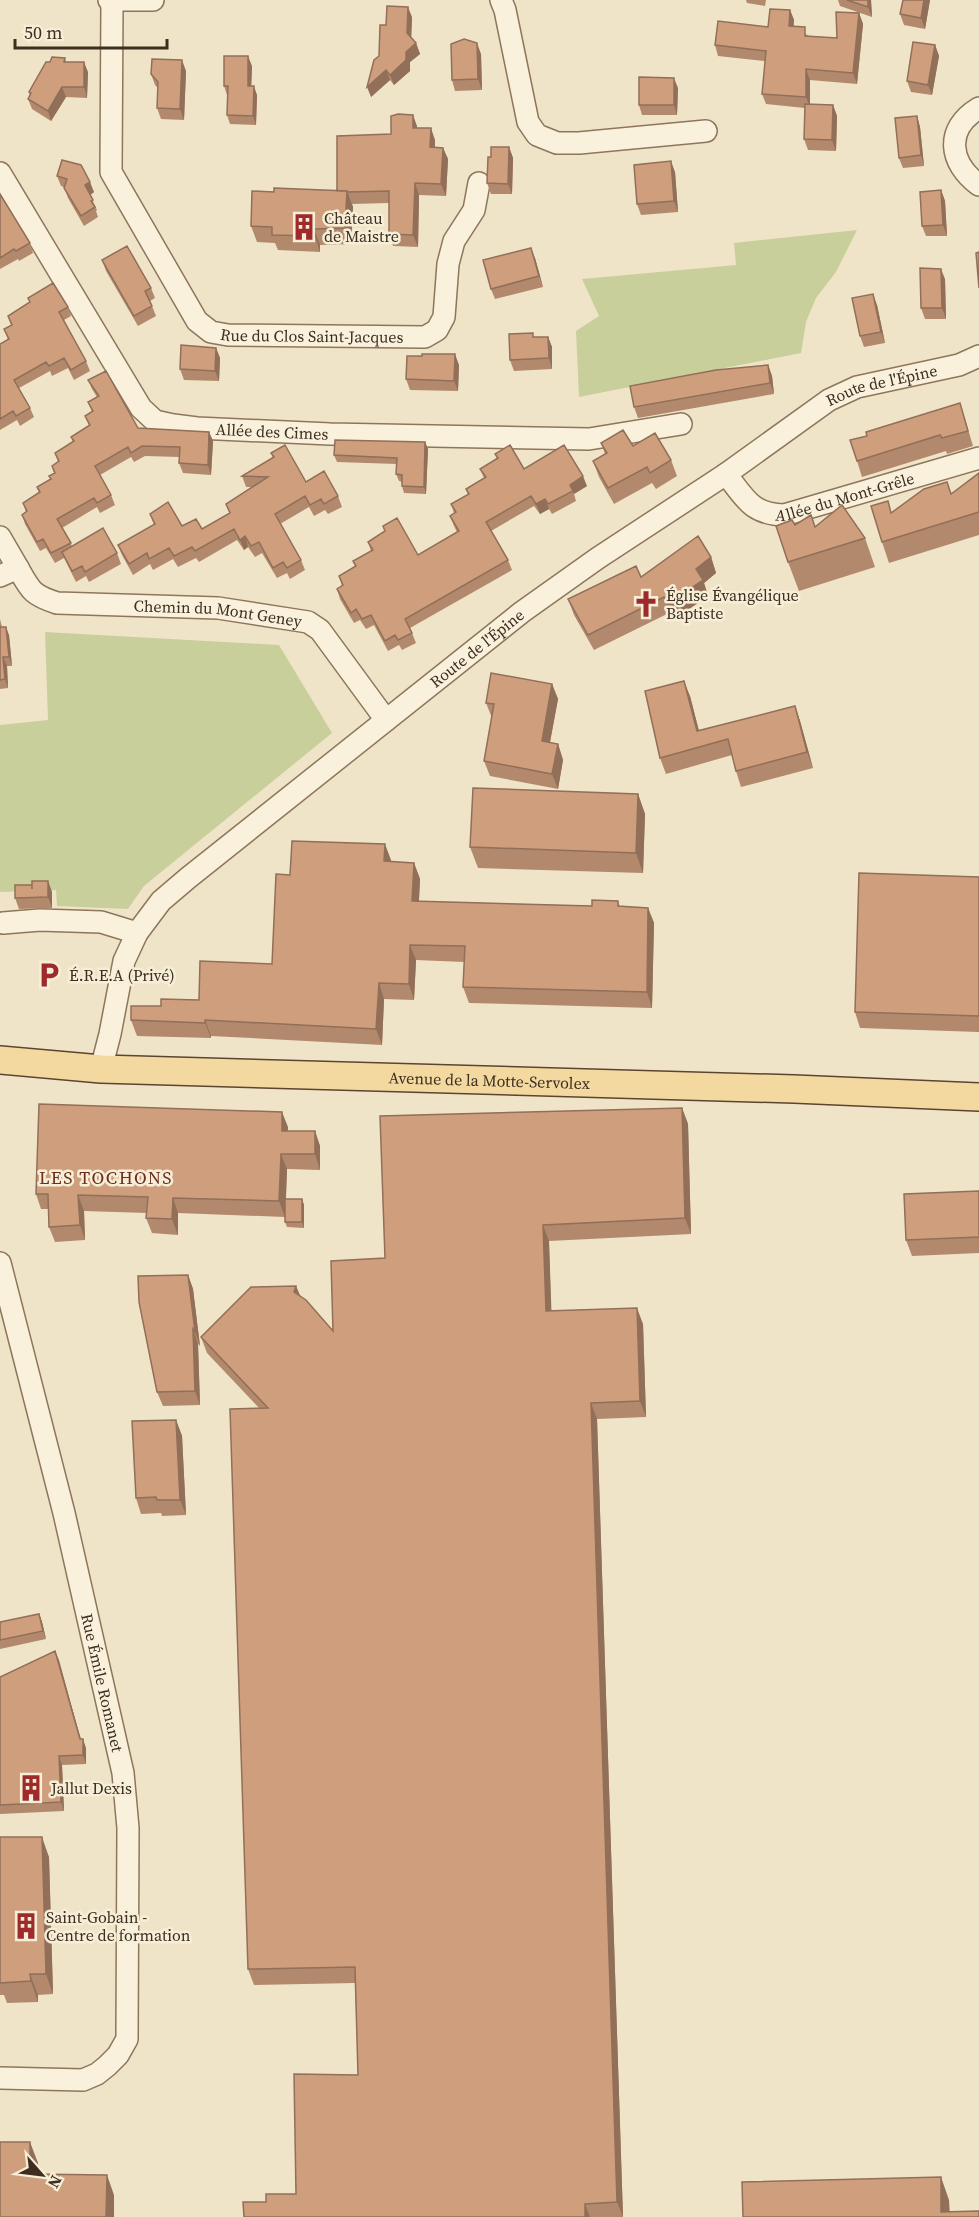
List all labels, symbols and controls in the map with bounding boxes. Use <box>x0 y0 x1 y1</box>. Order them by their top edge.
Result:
scale bar <box>15 12 166 50</box>
text: 50 m <box>24 20 62 45</box>
place label: Château de Maistre <box>324 207 399 247</box>
building icon: Château de Maistre <box>289 212 319 242</box>
street label: Rue du Clos Saint-Jacques <box>219 323 404 348</box>
street label: Route de l'Épine <box>822 359 939 411</box>
street label: Allée des Cimes <box>215 418 329 445</box>
street label: Allée du Mont-Grêle <box>775 467 917 526</box>
place label: Église Évangélique Baptiste <box>666 584 799 624</box>
church icon: Église Évangélique Baptiste <box>631 589 661 619</box>
street label: Chemin du Mont Geney <box>133 594 304 632</box>
street label: Route de l'Épine <box>425 604 529 692</box>
parking icon: É.R.E.A (Privé) <box>34 960 64 990</box>
place label: É.R.E.A (Privé) <box>69 964 175 986</box>
street label: Avenue de la Motte-Servolex <box>388 1066 591 1094</box>
district label: LES TOCHONS <box>39 1165 173 1190</box>
street label: Rue Émile Romanet <box>76 1611 129 1755</box>
building icon: Jallut Dexis <box>16 1773 46 1803</box>
place label: Jallut Dexis <box>50 1777 132 1799</box>
place label: Saint-Gobain - Centre de formation <box>46 1906 191 1946</box>
building icon: Saint-Gobain - Centre de formation <box>11 1911 41 1941</box>
north arrow <box>12 2145 72 2205</box>
text: N <box>43 2172 68 2193</box>

